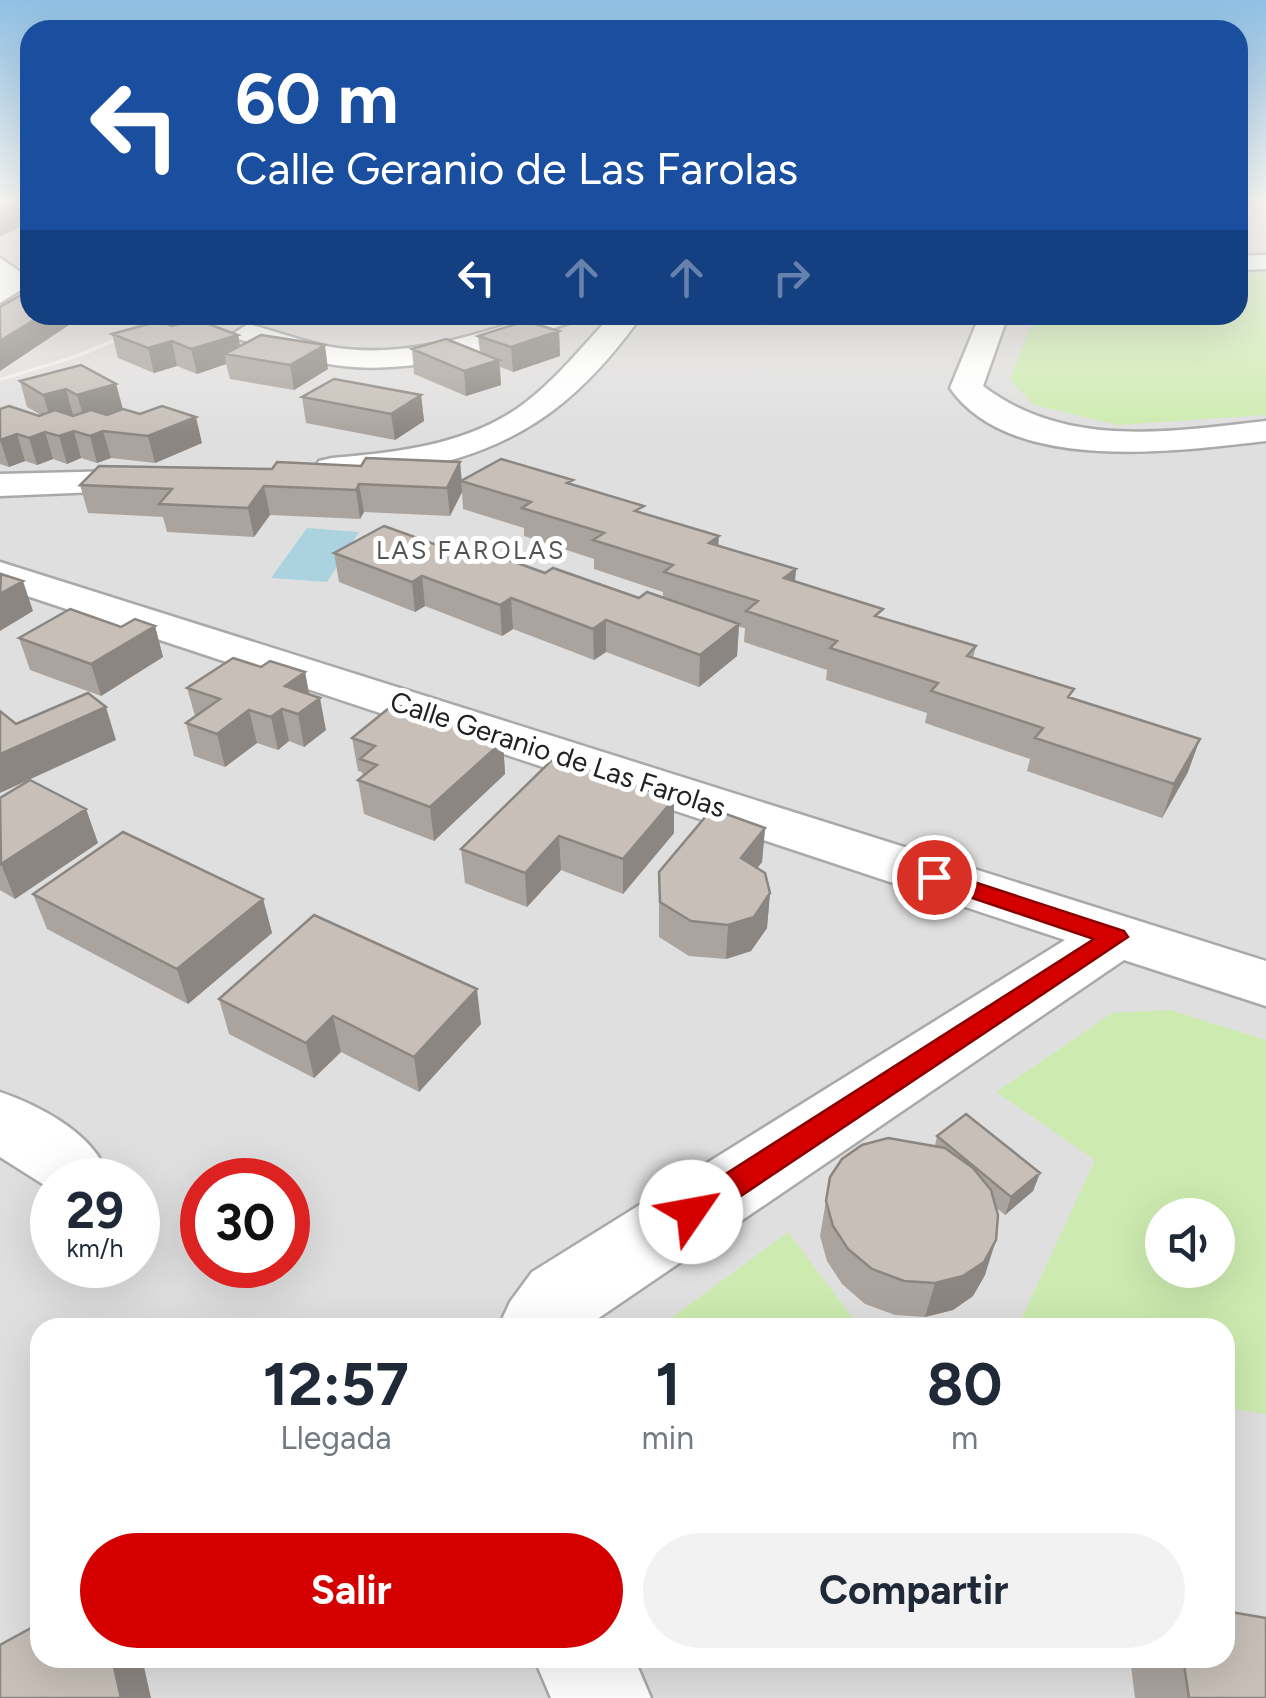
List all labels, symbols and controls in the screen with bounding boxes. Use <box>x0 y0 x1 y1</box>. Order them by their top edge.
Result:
text: 60 m <box>235 56 399 141</box>
icon: left <box>70 60 200 190</box>
text: Calle Geranio de Las Farolas <box>235 141 798 195</box>
icon: left <box>449 250 504 305</box>
icon: ahead <box>554 250 609 305</box>
icon: ahead <box>659 250 714 305</box>
icon: right <box>764 250 819 305</box>
district label: LAS FAROLAS <box>376 535 566 565</box>
street label: Calle Geranio de Las Farolas <box>386 684 730 824</box>
pin <box>892 835 977 920</box>
icon: arrive <box>907 850 962 905</box>
speed limit sign: 30 <box>180 1158 310 1288</box>
position arrow <box>639 1160 743 1264</box>
text: 29 <box>66 1180 124 1241</box>
map controls <box>1145 1198 1235 1288</box>
button: sound <box>1145 1198 1235 1288</box>
text: km/h <box>66 1233 124 1263</box>
text: 12:57 <box>263 1348 409 1420</box>
text: 1 <box>655 1348 681 1420</box>
text: 80 <box>927 1348 1002 1420</box>
text: Llegada <box>280 1419 391 1457</box>
text: min <box>642 1419 694 1457</box>
text: m <box>951 1419 978 1457</box>
button: Salir <box>80 1533 623 1648</box>
button: Compartir <box>643 1533 1185 1648</box>

